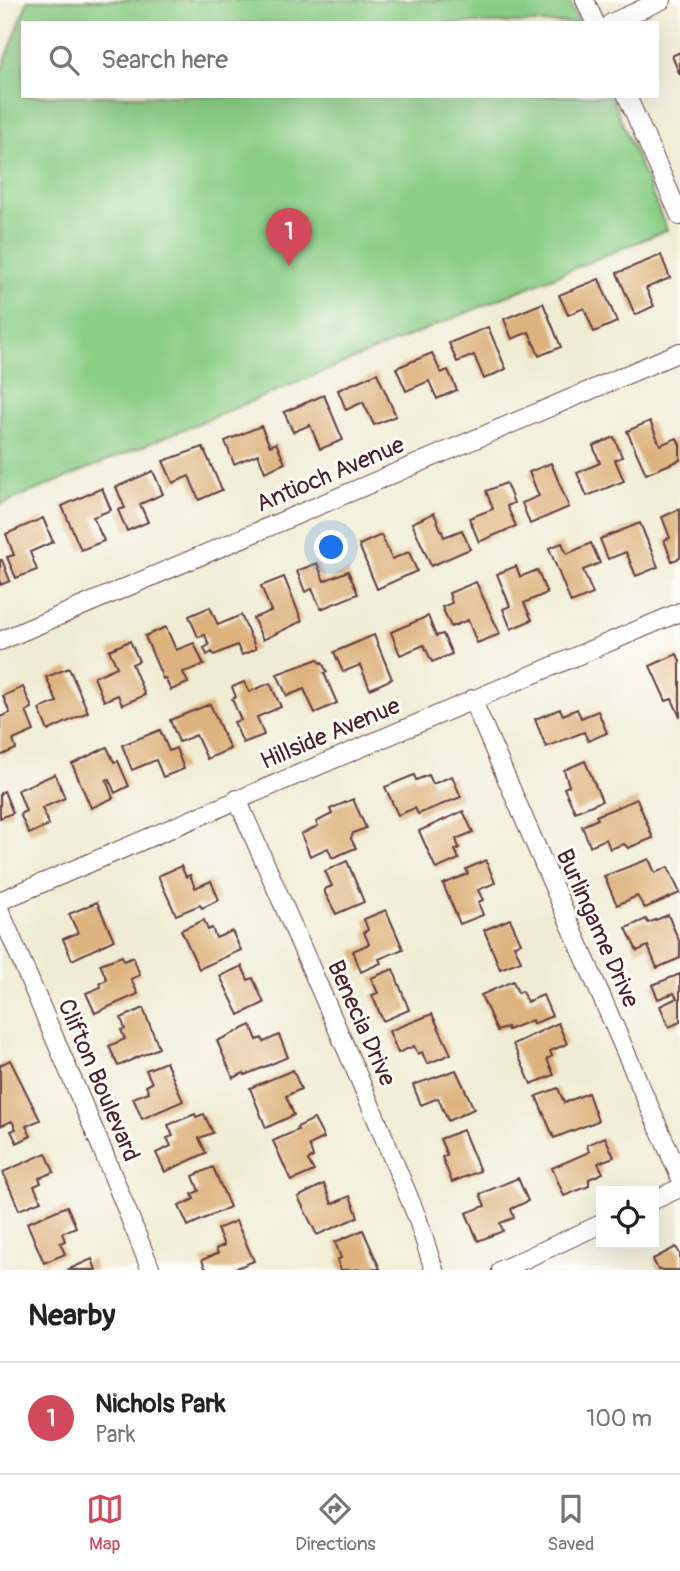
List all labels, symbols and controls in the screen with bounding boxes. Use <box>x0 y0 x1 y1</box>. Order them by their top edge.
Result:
search box <box>21 21 659 98</box>
icon: search <box>45 41 83 79</box>
text: Search here <box>101 44 228 76</box>
pin: 1 <box>266 208 312 266</box>
street label: Antioch Avenue <box>252 430 409 519</box>
your location <box>314 530 348 564</box>
street label: Hillside Avenue <box>256 691 404 776</box>
street label: Burlingame Drive <box>550 844 646 1012</box>
street label: Benecia Drive <box>321 956 402 1091</box>
street label: Clifton Boulevard <box>51 995 146 1166</box>
map controls <box>596 1186 659 1249</box>
button: locate <box>596 1186 659 1249</box>
text: Nearby <box>28 1297 115 1334</box>
text: Nichols Park <box>95 1388 226 1420</box>
text: 1 <box>47 1404 56 1433</box>
text: 100 m <box>586 1404 652 1433</box>
text: Park <box>95 1420 135 1449</box>
tab: Map <box>86 1490 124 1556</box>
tab: Directions <box>295 1490 376 1556</box>
tab: Saved <box>547 1490 594 1556</box>

